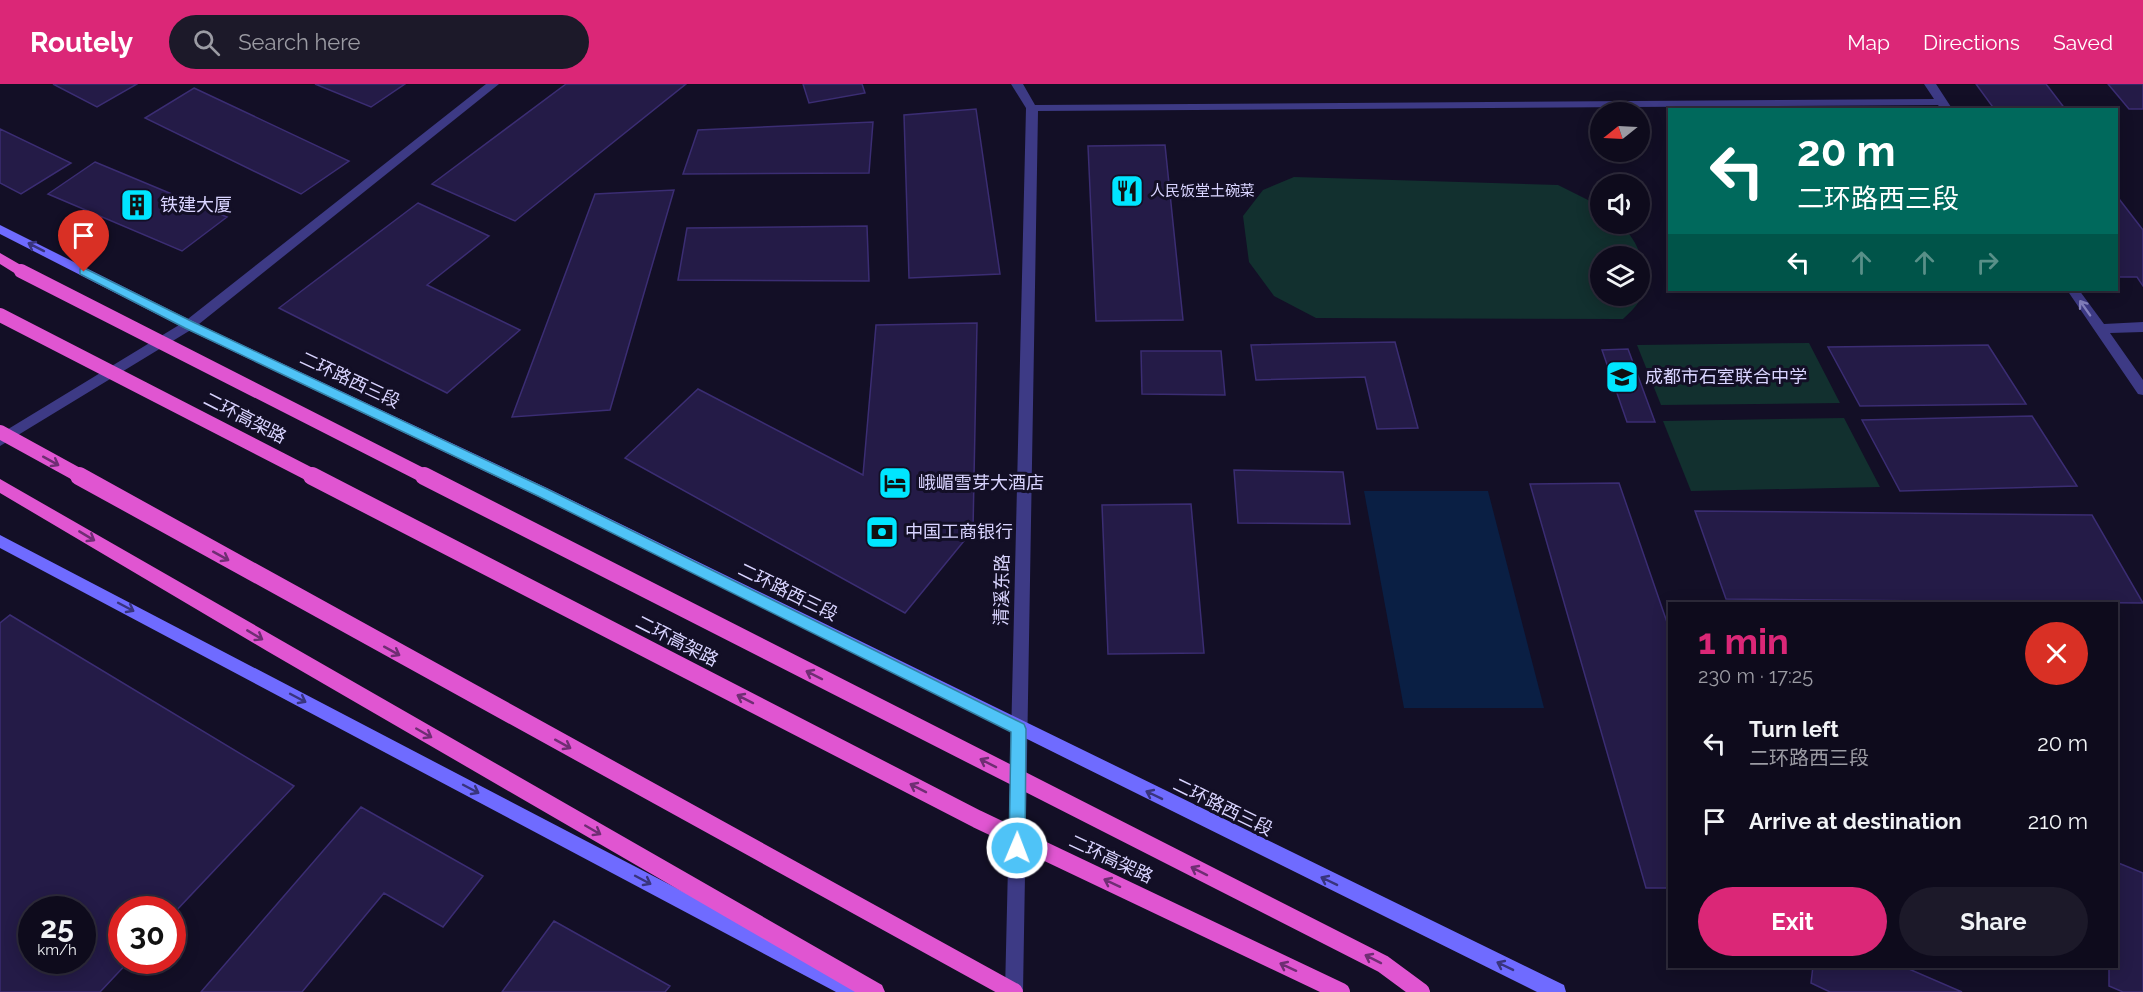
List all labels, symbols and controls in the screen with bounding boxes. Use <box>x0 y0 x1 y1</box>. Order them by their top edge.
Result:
search box <box>169 15 589 69</box>
text: Routely <box>30 26 133 59</box>
icon: search <box>190 26 223 59</box>
text: Search here <box>238 29 360 55</box>
text: Map <box>1847 30 1890 55</box>
text: Directions <box>1923 30 2020 55</box>
text: Saved <box>2053 30 2113 55</box>
north arrow <box>1590 102 1650 162</box>
map controls <box>1590 102 1650 306</box>
text: 20 m <box>1797 127 1896 176</box>
icon: left <box>1698 132 1776 210</box>
restaurant icon: 人民饭堂土碗菜 <box>1109 173 1145 209</box>
button: sound <box>1590 174 1650 234</box>
place label: 人民饭堂土碗菜 <box>1150 182 1255 200</box>
text: 二环路西三段 <box>1797 183 1959 214</box>
building icon: 铁建大厦 <box>119 187 155 223</box>
place label: 铁建大厦 <box>160 194 232 215</box>
pin <box>58 210 109 272</box>
icon: arrive <box>67 219 100 252</box>
one-way arrow <box>28 241 46 253</box>
button: layers <box>1590 246 1650 306</box>
icon: left <box>1782 246 1815 279</box>
icon: ahead <box>1845 246 1878 279</box>
icon: ahead <box>1908 246 1941 279</box>
icon: right <box>1971 246 2004 279</box>
one-way arrow <box>2079 300 2091 316</box>
street label: 二环路西三段 <box>297 347 404 412</box>
school or university icon: 成都市石室联合中学 <box>1604 359 1640 395</box>
place label: 成都市石室联合中学 <box>1645 366 1807 387</box>
street label: 二环高架路 <box>200 388 290 447</box>
one-way arrow <box>42 455 59 467</box>
hotel icon: 峨嵋雪芽大酒店 <box>877 465 913 501</box>
place label: 峨嵋雪芽大酒店 <box>918 472 1044 493</box>
bank icon: 中国工商银行 <box>864 514 900 550</box>
place label: 中国工商银行 <box>905 521 1013 542</box>
one-way arrow <box>78 531 95 543</box>
one-way arrow <box>212 550 229 562</box>
street label: 清溪东路 <box>990 554 1013 626</box>
street label: 二环路西三段 <box>735 558 841 625</box>
one-way arrow <box>117 601 134 613</box>
street label: 二环高架路 <box>632 611 722 670</box>
text: 1 min <box>1698 620 1789 662</box>
button: close <box>2025 622 2088 685</box>
one-way arrow <box>246 630 263 642</box>
one-way arrow <box>383 645 400 657</box>
text: 230 m · 17:25 <box>1698 664 1813 688</box>
one-way arrow <box>806 669 823 681</box>
one-way arrow <box>289 693 307 704</box>
one-way arrow <box>736 693 754 704</box>
text: Turn left <box>1749 716 1839 742</box>
one-way arrow <box>415 727 432 739</box>
icon: left <box>1698 727 1731 760</box>
text: 20 m <box>2037 730 2088 756</box>
one-way arrow <box>553 739 571 750</box>
text: 二环路西三段 <box>1749 746 1869 770</box>
one-way arrow <box>979 757 997 769</box>
street label: 二环路西三段 <box>1170 773 1276 840</box>
one-way arrow <box>909 782 927 794</box>
one-way arrow <box>462 783 479 795</box>
one-way arrow <box>1146 788 1164 800</box>
icon: arrive <box>1698 805 1731 838</box>
text: Arrive at destination <box>1749 808 1962 834</box>
text: 210 m <box>2028 808 2088 834</box>
position arrow <box>985 816 1049 880</box>
one-way arrow <box>584 824 601 836</box>
street label: 二环高架路 <box>1066 830 1156 887</box>
one-way arrow <box>1191 865 1209 876</box>
one-way arrow <box>1321 874 1339 886</box>
one-way arrow <box>634 875 652 886</box>
one-way arrow <box>1104 877 1122 889</box>
button: Exit <box>1698 887 1887 956</box>
button: Share <box>1899 887 2088 956</box>
speed limit sign: 30 <box>108 896 186 974</box>
text: 25 <box>40 910 74 945</box>
text: km/h <box>37 941 77 959</box>
one-way arrow <box>1365 953 1383 964</box>
one-way arrow <box>1280 960 1298 972</box>
one-way arrow <box>1496 960 1514 972</box>

